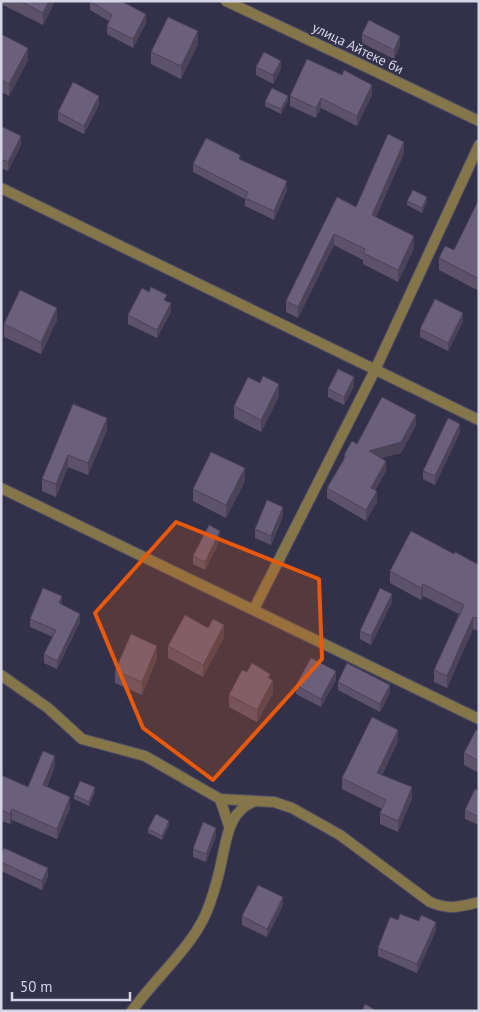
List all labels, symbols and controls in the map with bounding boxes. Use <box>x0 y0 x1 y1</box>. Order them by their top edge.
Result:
street label: улица Айтеке би <box>309 18 407 78</box>
scale bar <box>12 970 130 1002</box>
text: 50 m <box>20 977 53 996</box>

